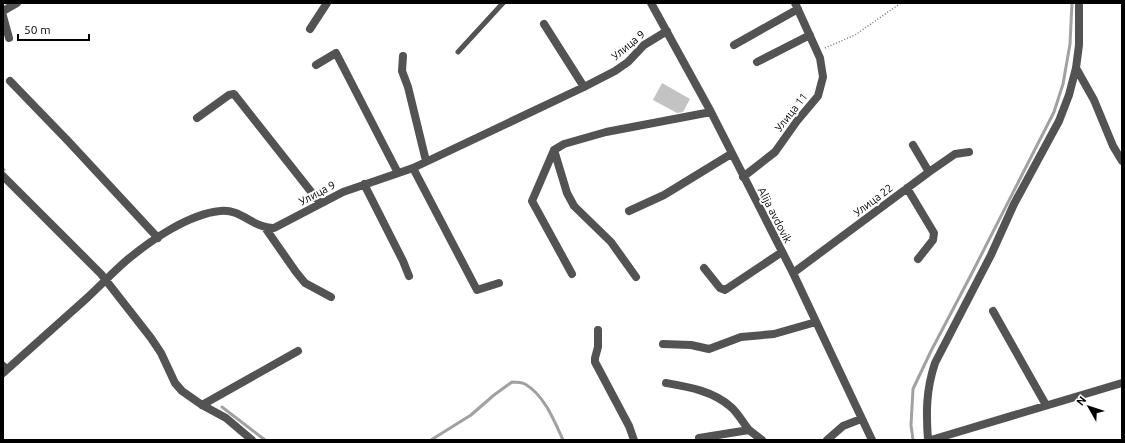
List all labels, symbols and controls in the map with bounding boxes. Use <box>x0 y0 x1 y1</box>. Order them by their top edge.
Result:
scale bar <box>18 16 89 42</box>
text: 50 m <box>24 23 51 36</box>
street label: Улица 9 <box>609 28 647 62</box>
street label: Улица 11 <box>772 90 810 134</box>
street label: Улица 9 <box>297 178 337 208</box>
street label: Улица 22 <box>851 182 895 218</box>
street label: Alija avdovik <box>756 185 794 245</box>
north arrow <box>1069 387 1109 427</box>
text: N <box>1074 394 1088 408</box>

